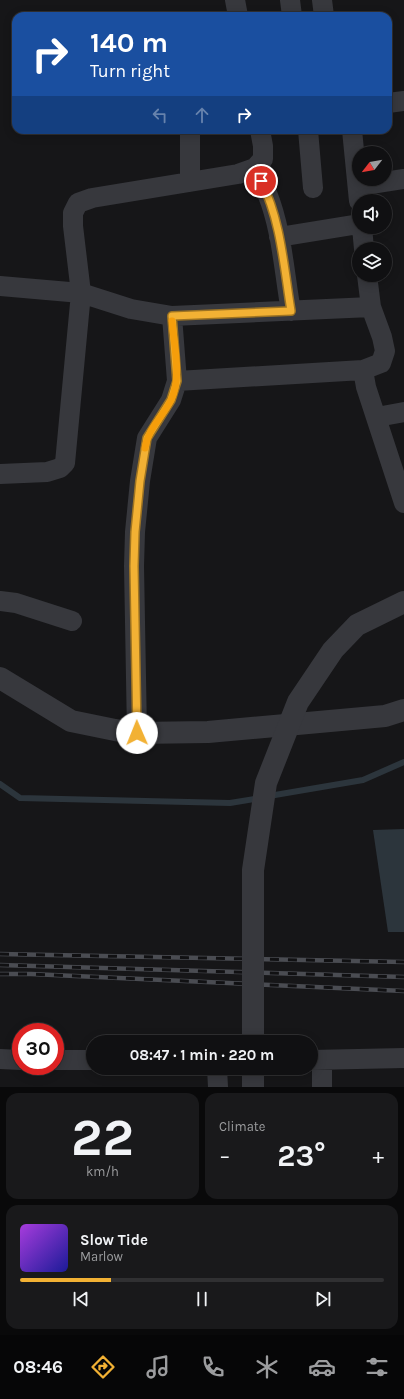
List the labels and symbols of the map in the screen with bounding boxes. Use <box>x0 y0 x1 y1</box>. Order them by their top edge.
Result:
north arrow <box>352 146 392 186</box>
pin <box>244 164 278 198</box>
position arrow <box>116 712 158 754</box>
speed limit sign: 30 <box>12 1023 64 1075</box>

